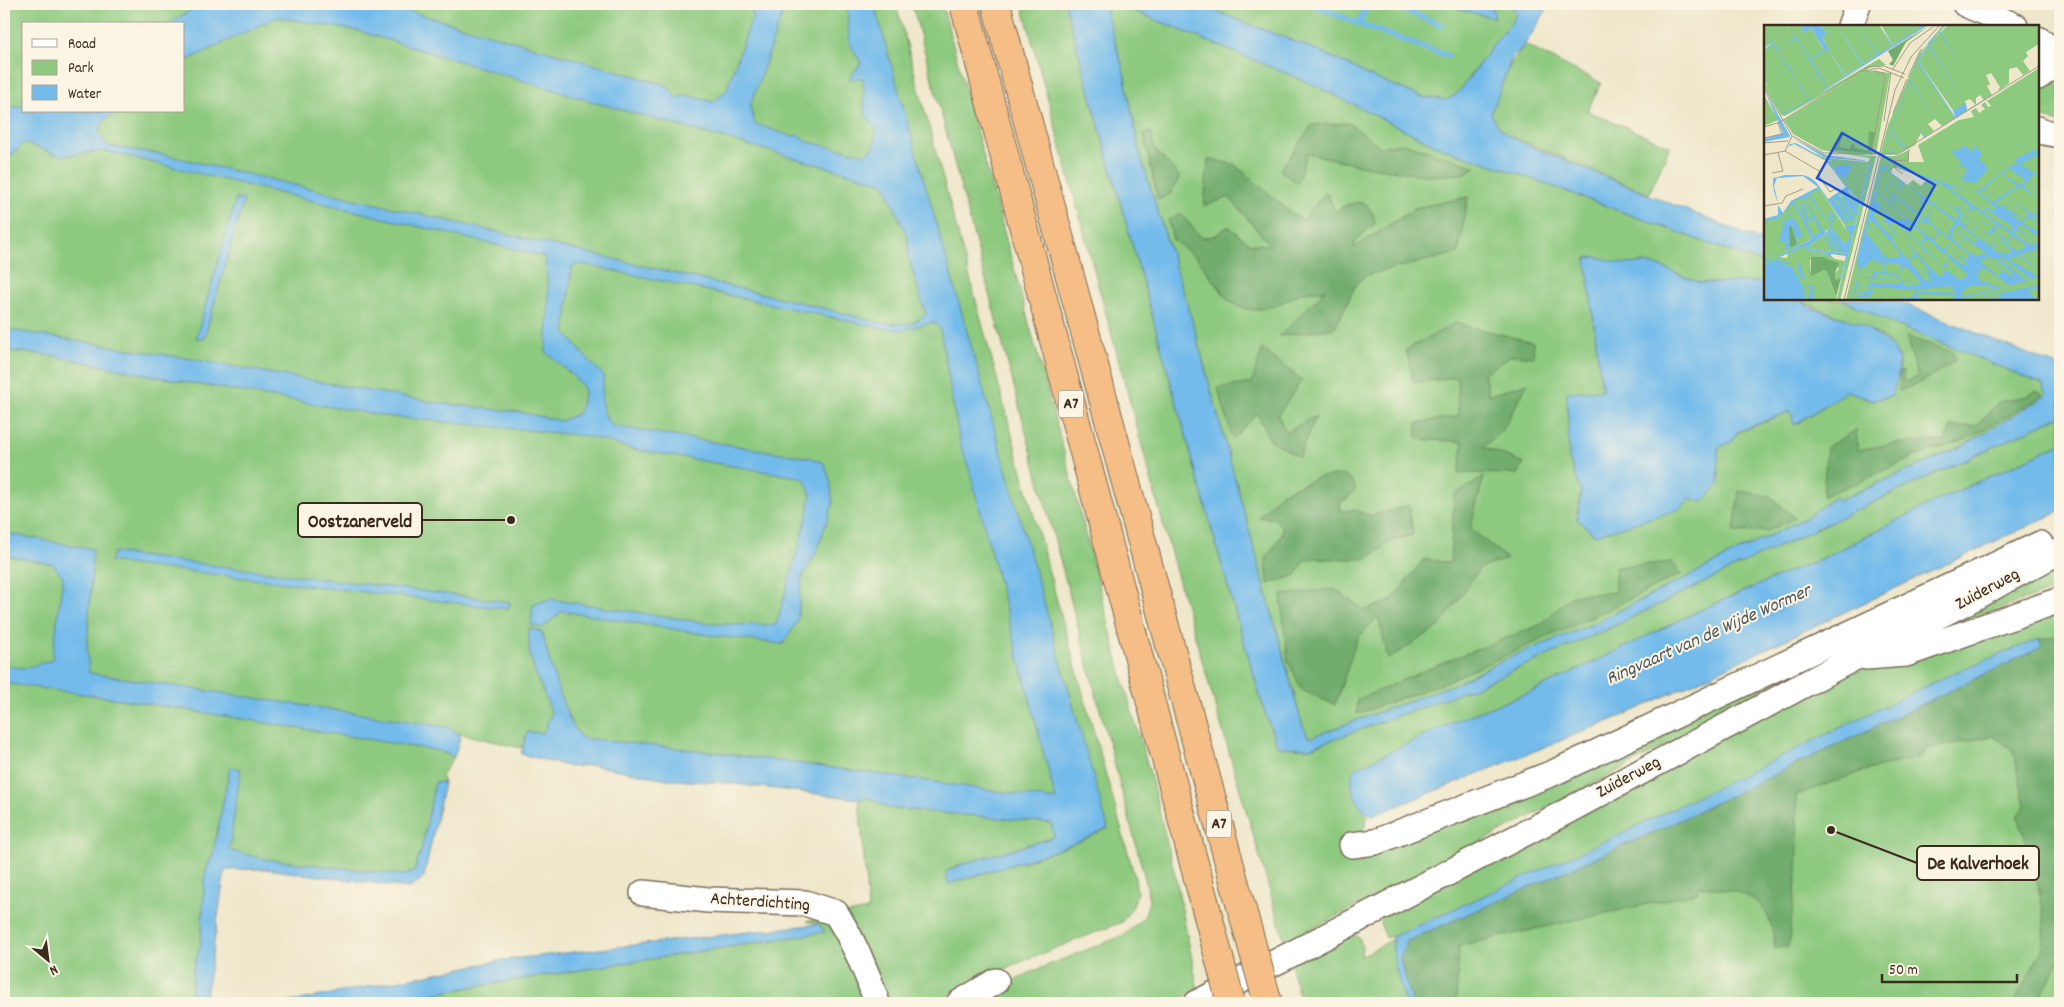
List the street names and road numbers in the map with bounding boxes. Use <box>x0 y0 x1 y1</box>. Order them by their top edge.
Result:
road number: A7 <box>1058 390 1084 418</box>
street label: Zuiderweg <box>1951 563 2025 617</box>
street label: Zuiderweg <box>1592 751 1666 805</box>
road number: A7 <box>1206 811 1232 838</box>
street label: Achterdichting <box>709 887 811 919</box>

